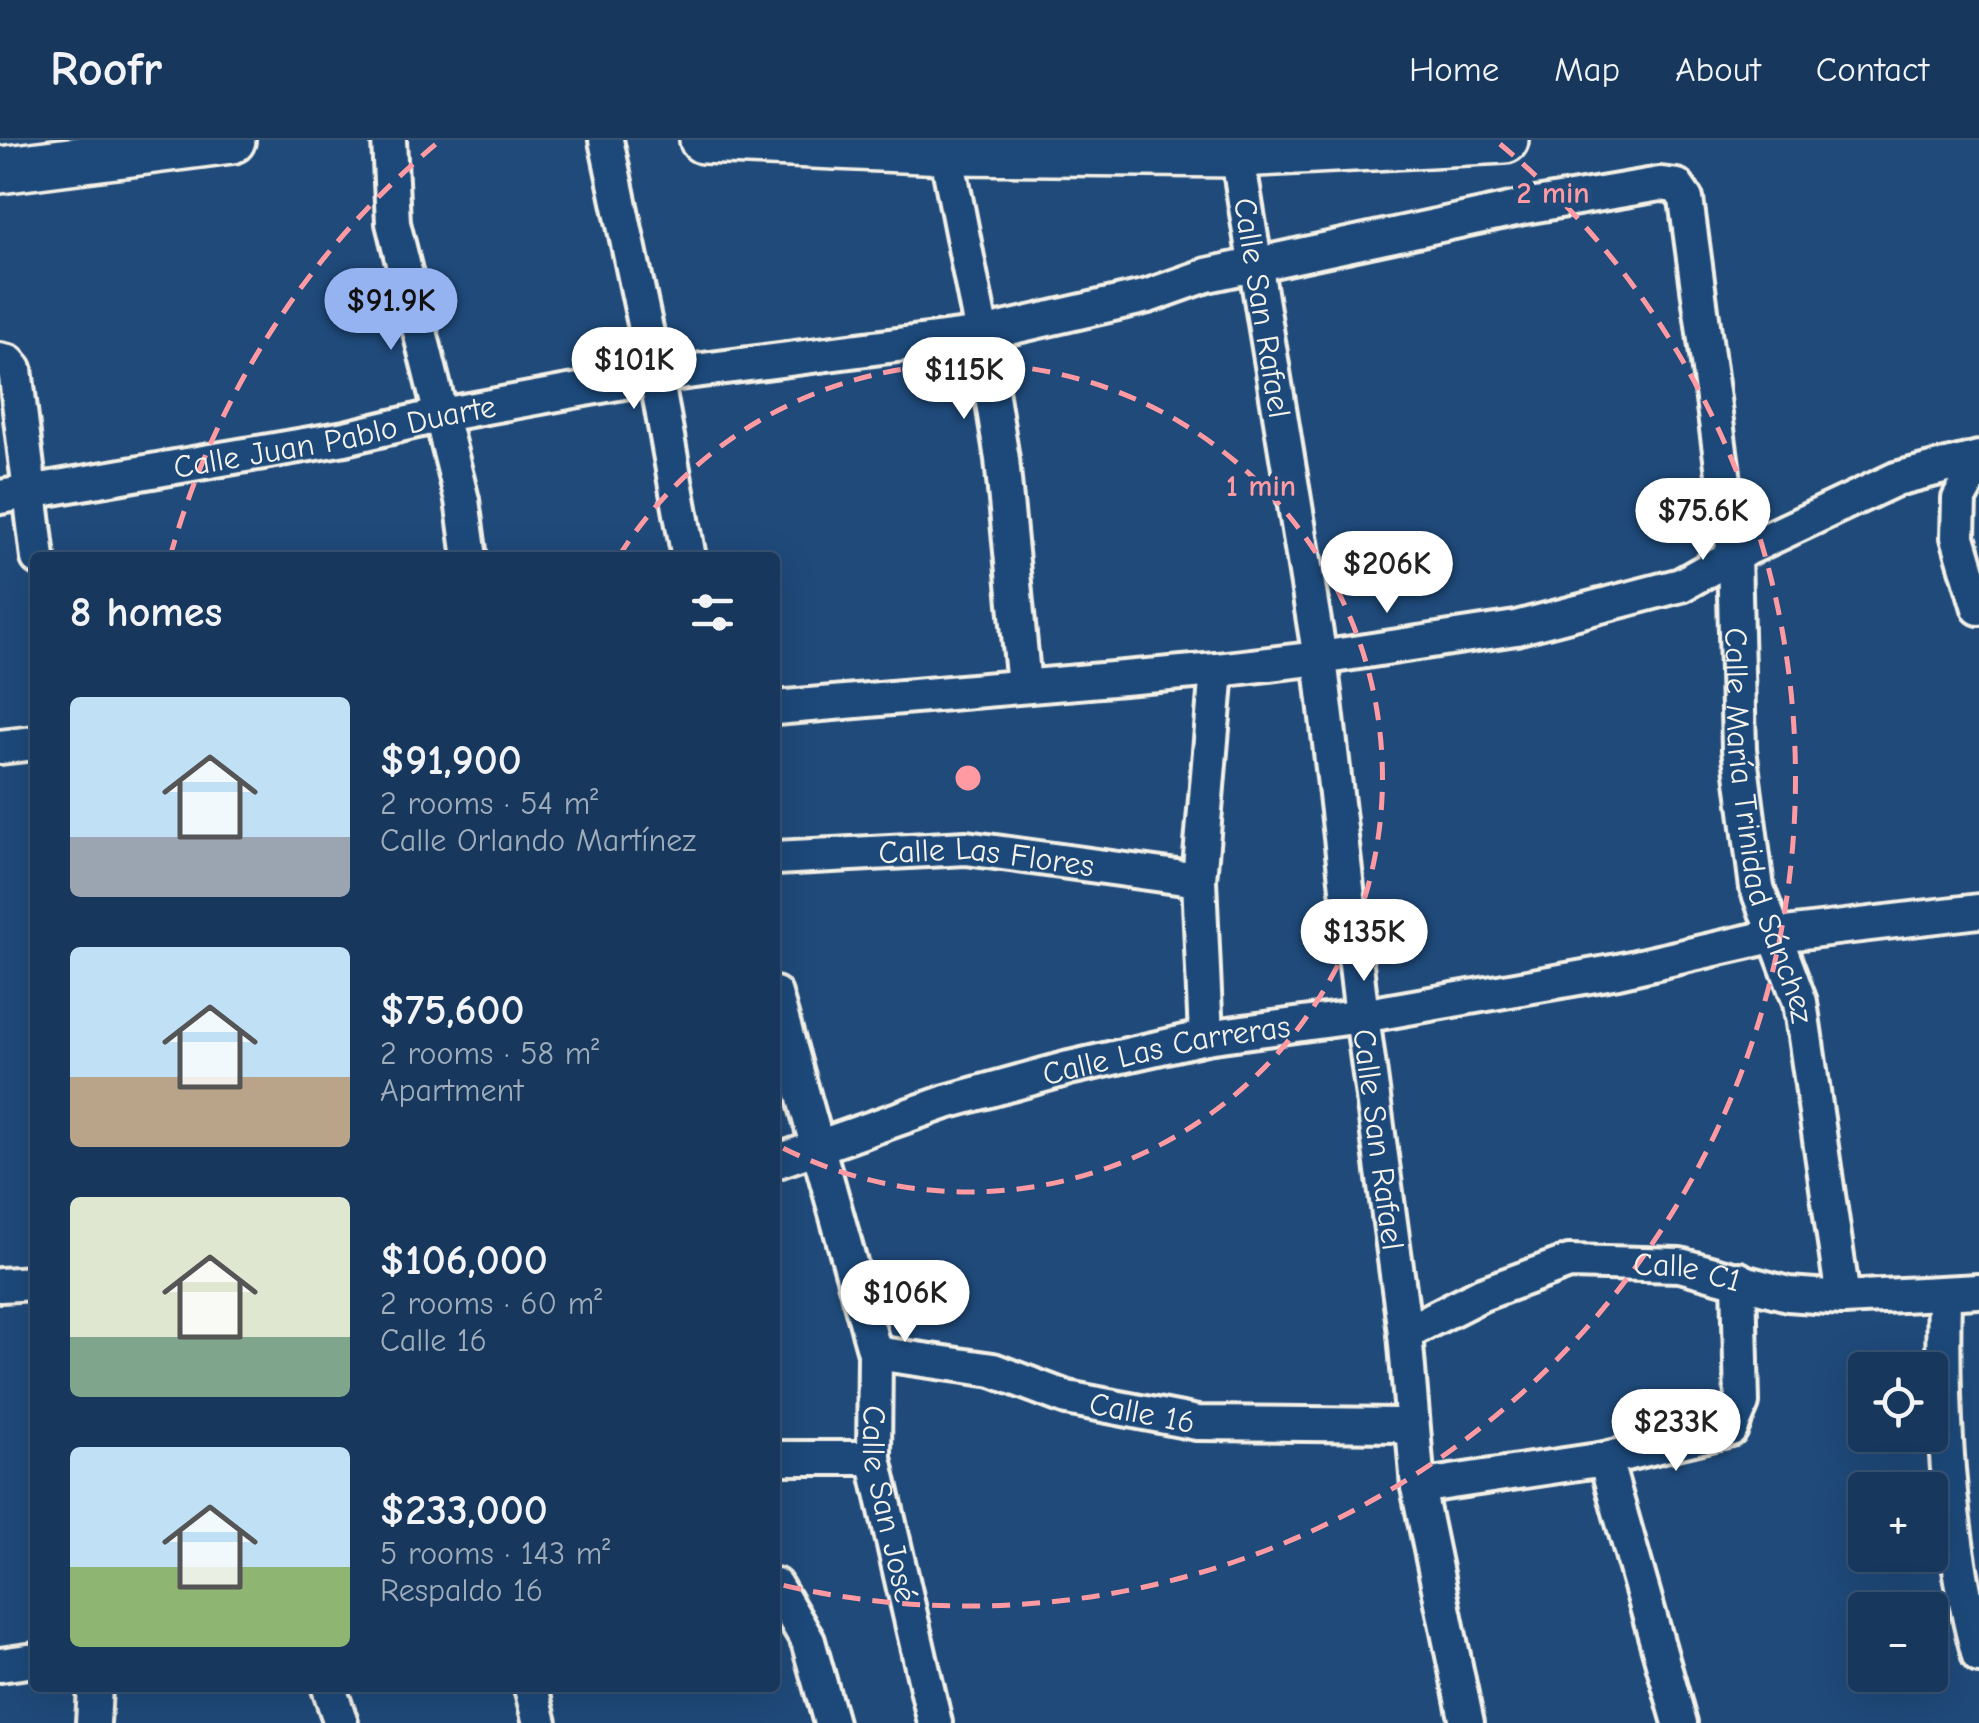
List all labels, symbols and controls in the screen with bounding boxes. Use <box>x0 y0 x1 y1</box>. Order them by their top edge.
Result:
text: Roofr <box>50 42 162 97</box>
text: Home <box>1409 49 1499 90</box>
text: Map <box>1554 49 1620 90</box>
text: About <box>1675 49 1761 90</box>
text: Contact <box>1816 49 1929 90</box>
text: 2 min <box>1516 176 1590 211</box>
street label: Calle San Rafael <box>1226 195 1298 421</box>
pin: $91.9K <box>310 268 472 353</box>
text: $91.9K <box>346 282 436 319</box>
pin: $101K <box>564 327 704 412</box>
pin: $115K <box>894 337 1034 422</box>
text: $101K <box>594 341 674 378</box>
text: $115K <box>924 351 1004 388</box>
street label: Calle Juan Pablo Duarte <box>171 388 499 486</box>
text: 1 min <box>1226 469 1296 504</box>
pin: $75.6K <box>1622 478 1784 563</box>
text: $75.6K <box>1657 492 1749 529</box>
pin: $206K <box>1317 531 1457 616</box>
text: $206K <box>1343 545 1431 582</box>
icon: filters <box>685 585 740 640</box>
text: 8 homes <box>70 588 222 637</box>
street label: Calle María Trinidad Sánchez <box>1717 627 1821 1026</box>
text: $91,900 <box>380 736 522 785</box>
icon: home <box>150 737 270 857</box>
centre of rings <box>950 760 986 796</box>
text: 2 rooms · 54 m² <box>380 785 598 822</box>
text: Calle Orlando Martínez <box>380 822 696 859</box>
street label: Calle Las Flores <box>877 830 1096 884</box>
pin: $135K <box>1294 899 1434 984</box>
text: $135K <box>1323 913 1405 950</box>
text: $75,600 <box>380 986 525 1035</box>
icon: home <box>150 987 270 1107</box>
street label: Calle Las Carreras <box>1038 1008 1292 1093</box>
street label: Calle San Rafael <box>1345 1027 1412 1252</box>
text: 2 rooms · 58 m² <box>380 1035 599 1072</box>
text: Apartment <box>380 1072 523 1109</box>
text: $106,000 <box>380 1236 548 1285</box>
icon: home <box>150 1237 270 1357</box>
street label: Calle C1 <box>1633 1246 1745 1300</box>
pin: $106K <box>835 1260 975 1345</box>
text: $106K <box>863 1274 947 1311</box>
text: 2 rooms · 60 m² <box>380 1285 602 1322</box>
text: Calle 16 <box>380 1322 487 1359</box>
map controls <box>1848 1352 1948 1692</box>
button: locate <box>1848 1352 1948 1452</box>
street label: Calle 16 <box>1086 1385 1198 1441</box>
pin: $233K <box>1606 1389 1746 1474</box>
text: $233K <box>1634 1403 1718 1440</box>
street label: Calle San José <box>855 1405 925 1606</box>
button: + <box>1848 1472 1948 1572</box>
text: $233,000 <box>380 1486 548 1535</box>
icon: home <box>150 1487 270 1607</box>
text: 5 rooms · 143 m² <box>380 1535 610 1572</box>
text: Respaldo 16 <box>380 1572 543 1609</box>
button: − <box>1848 1592 1948 1692</box>

